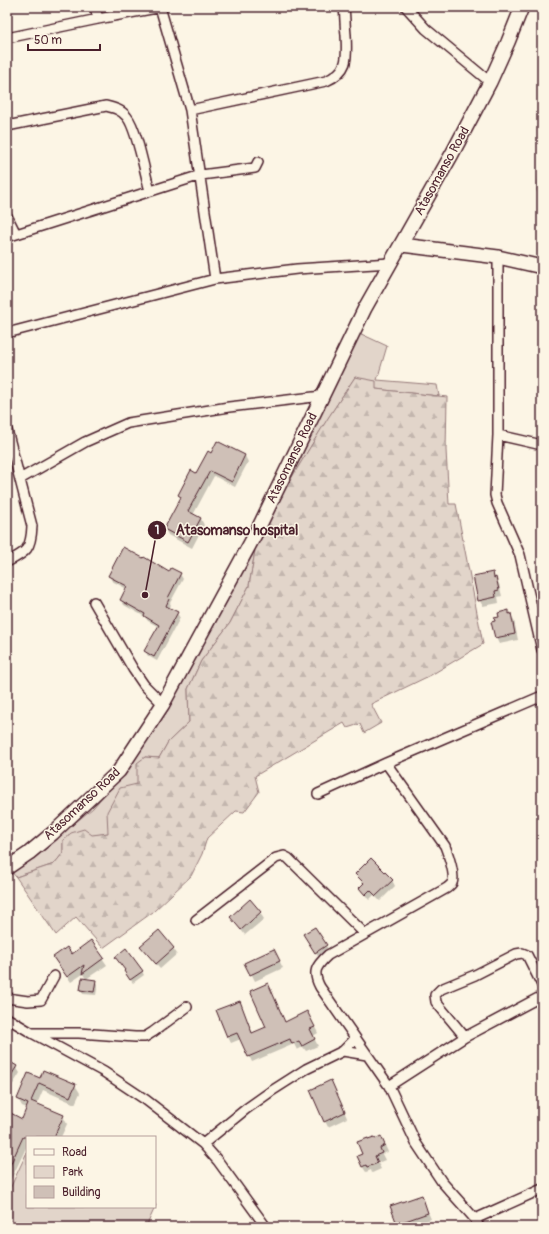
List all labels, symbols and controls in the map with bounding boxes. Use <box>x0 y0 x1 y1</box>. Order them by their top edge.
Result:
scale bar <box>28 26 100 52</box>
text: 50 m <box>34 33 62 48</box>
street label: Atasomanso Road <box>411 124 473 218</box>
street label: Atasomanso Road <box>263 410 321 506</box>
callout: Atasomanso hospital <box>147 517 306 543</box>
text: Atasomanso hospital <box>176 522 298 539</box>
text: 1 <box>155 523 159 538</box>
street label: Atasomanso Road <box>40 764 124 844</box>
legend <box>26 1136 156 1208</box>
text: Road <box>62 1145 87 1160</box>
text: Park <box>62 1165 83 1180</box>
text: Building <box>62 1185 101 1200</box>

